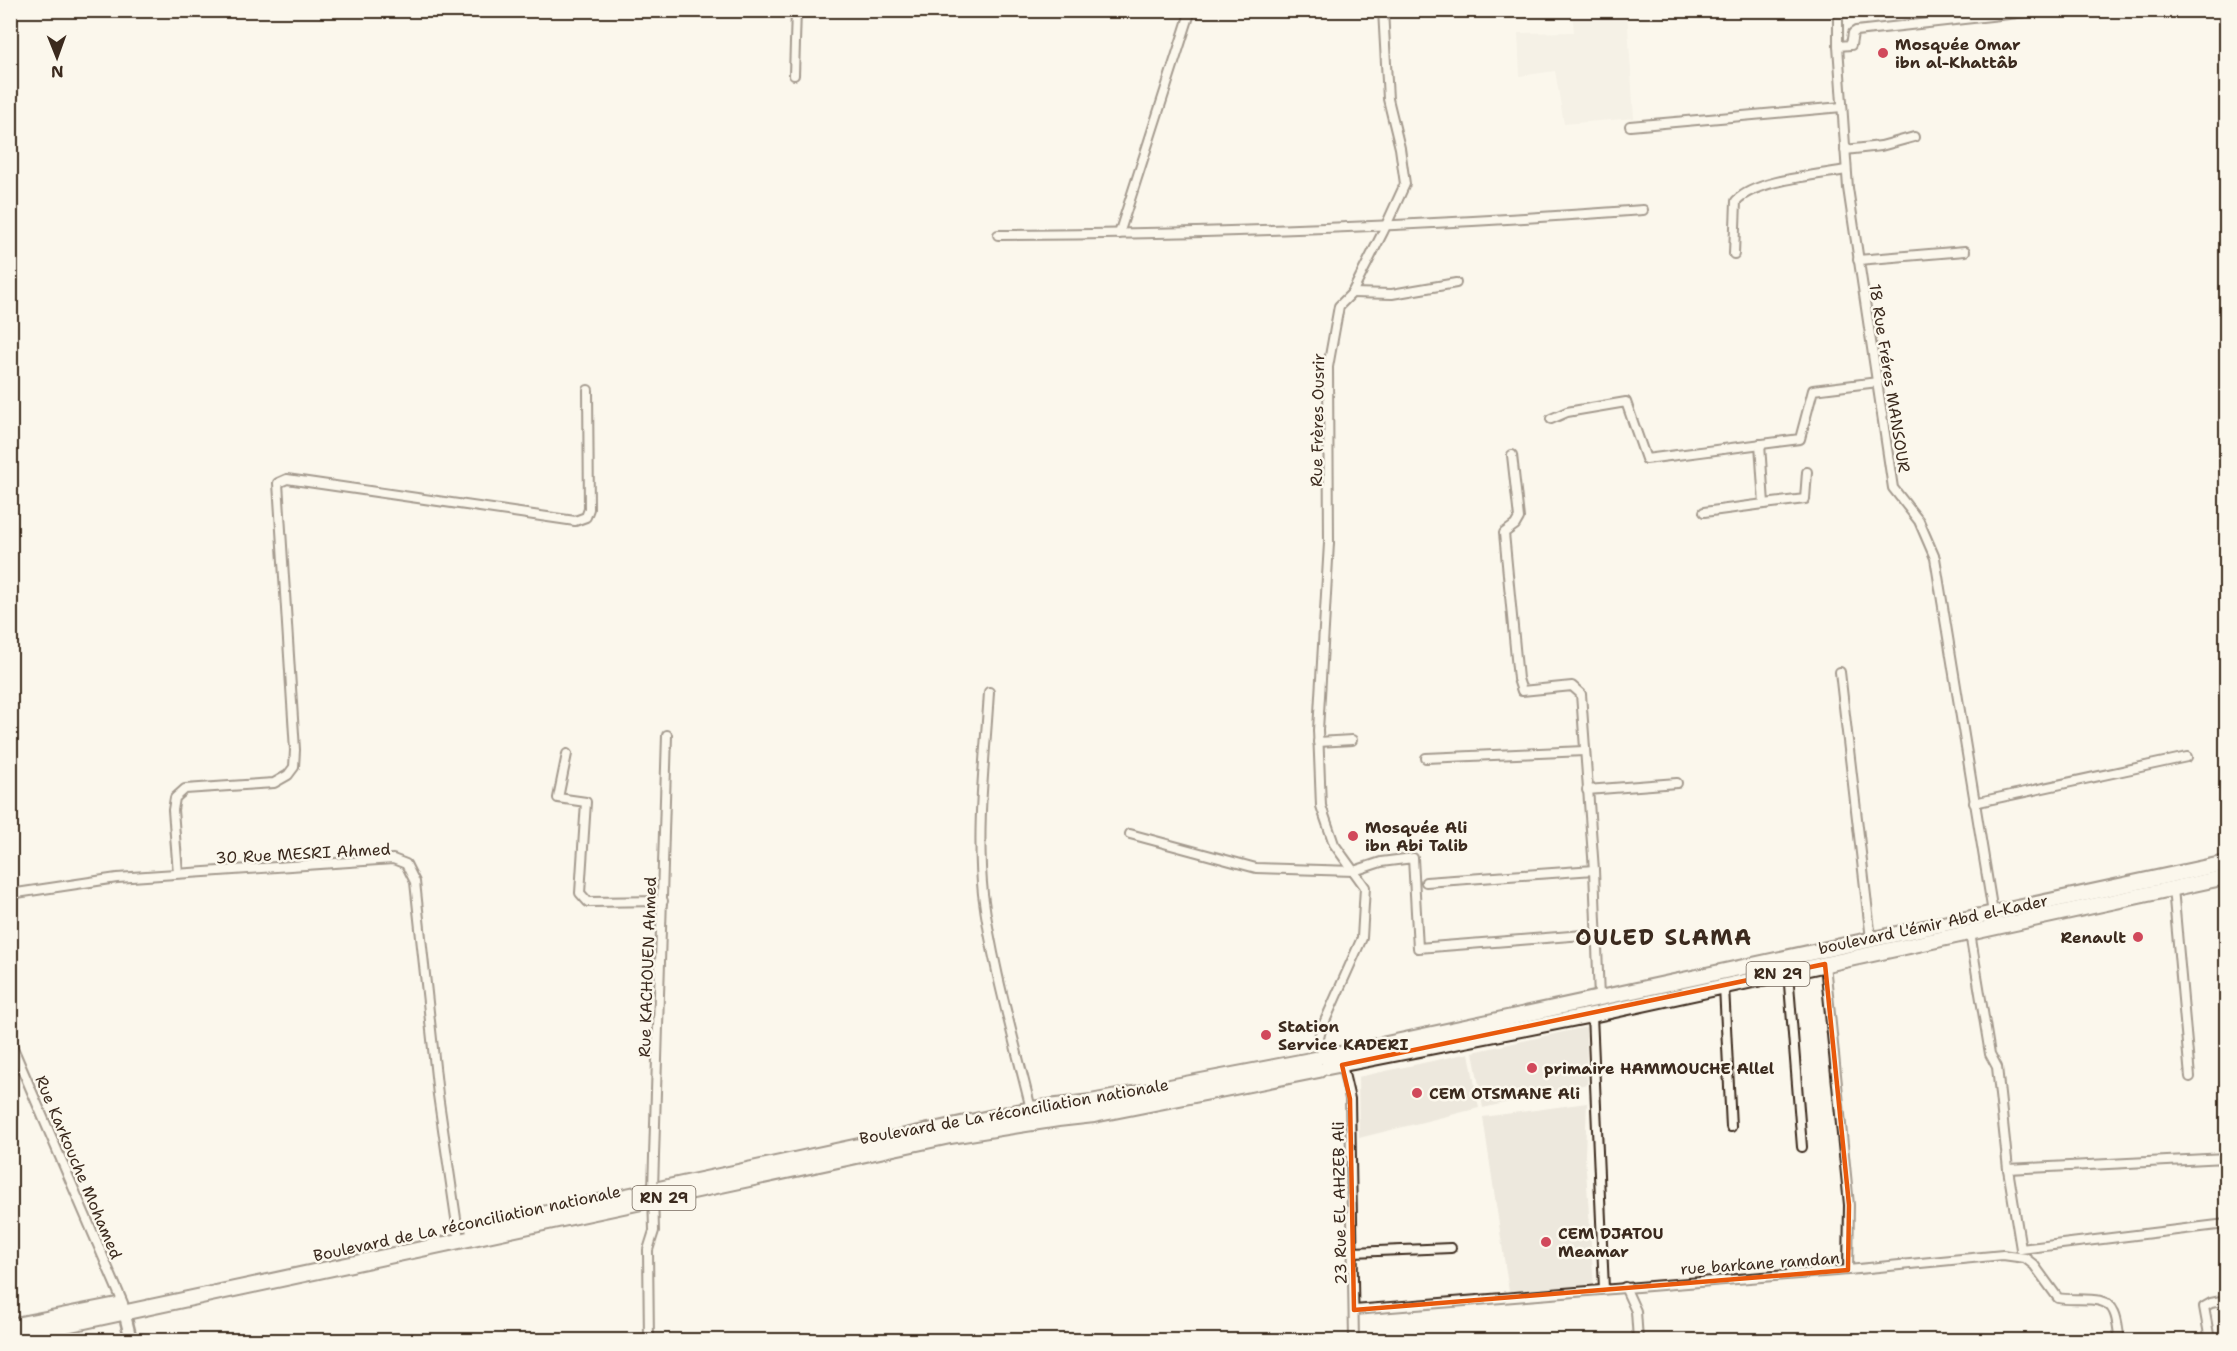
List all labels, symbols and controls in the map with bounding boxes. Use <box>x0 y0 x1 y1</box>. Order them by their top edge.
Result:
north arrow <box>27 27 87 87</box>
place label: Mosquée Omar ibn al-Khattâb <box>1895 34 2021 73</box>
marker: Mosquée Omar ibn al-Khattâb <box>1876 46 1890 60</box>
text: N <box>51 61 64 82</box>
street label: 18 Rue Fréres MANSOUR <box>1864 282 1915 474</box>
street label: Rue Frères Ousrir <box>1306 353 1329 487</box>
place label: Mosquée Ali ibn Abi Talib <box>1365 817 1468 856</box>
marker: Mosquée Ali ibn Abi Talib <box>1346 829 1360 843</box>
street label: 30 Rue MESRI Ahmed <box>215 838 391 869</box>
street label: Rue KACHOUEN Ahmed <box>634 876 661 1058</box>
street label: boulevard L'émir Abd el-Kader <box>1816 890 2050 959</box>
district label: OULED SLAMA <box>1575 923 1753 952</box>
place label: Renault <box>2060 927 2126 948</box>
marker: Renault <box>2131 930 2145 944</box>
road number: RN 29 <box>1746 962 1810 986</box>
place label: Station Service KADERI <box>1278 1016 1409 1055</box>
marker: Station Service KADERI <box>1259 1028 1273 1042</box>
place label: primaire HAMMOUCHE Allel <box>1544 1058 1775 1079</box>
marker: primaire HAMMOUCHE Allel <box>1525 1061 1539 1075</box>
street label: Rue Karkouche Mohamed <box>30 1072 127 1262</box>
street label: Boulevard de La réconciliation nationale <box>858 1074 1170 1149</box>
place label: CEM OTSMANE Ali <box>1429 1083 1580 1104</box>
marker: CEM OTSMANE Ali <box>1410 1086 1424 1100</box>
street label: 23 Rue EL AHZEB Ali <box>1328 1121 1351 1285</box>
street label: Boulevard de La réconciliation nationale <box>312 1181 623 1266</box>
road number: RN 29 <box>632 1186 696 1210</box>
place label: CEM DJATOU Meamar <box>1558 1223 1664 1262</box>
marker: CEM DJATOU Meamar <box>1539 1235 1553 1249</box>
street label: rue barkane ramdan <box>1680 1247 1841 1280</box>

